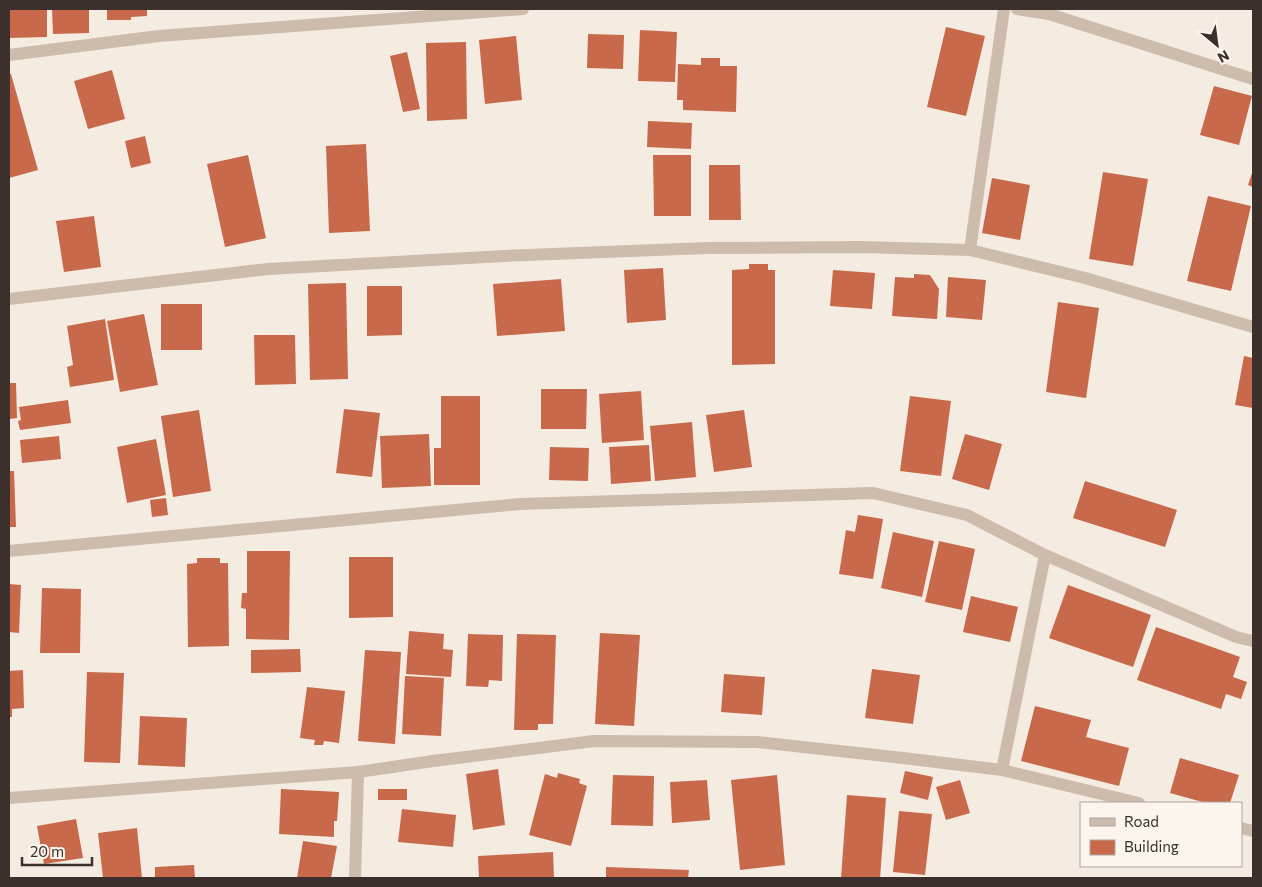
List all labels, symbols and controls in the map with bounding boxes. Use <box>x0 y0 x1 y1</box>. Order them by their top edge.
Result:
north arrow <box>1192 20 1242 70</box>
text: N <box>1215 47 1232 67</box>
legend <box>1080 802 1242 867</box>
text: Road <box>1124 812 1159 830</box>
scale bar <box>22 834 92 866</box>
text: Building <box>1124 837 1179 855</box>
text: 20 m <box>30 842 64 860</box>

